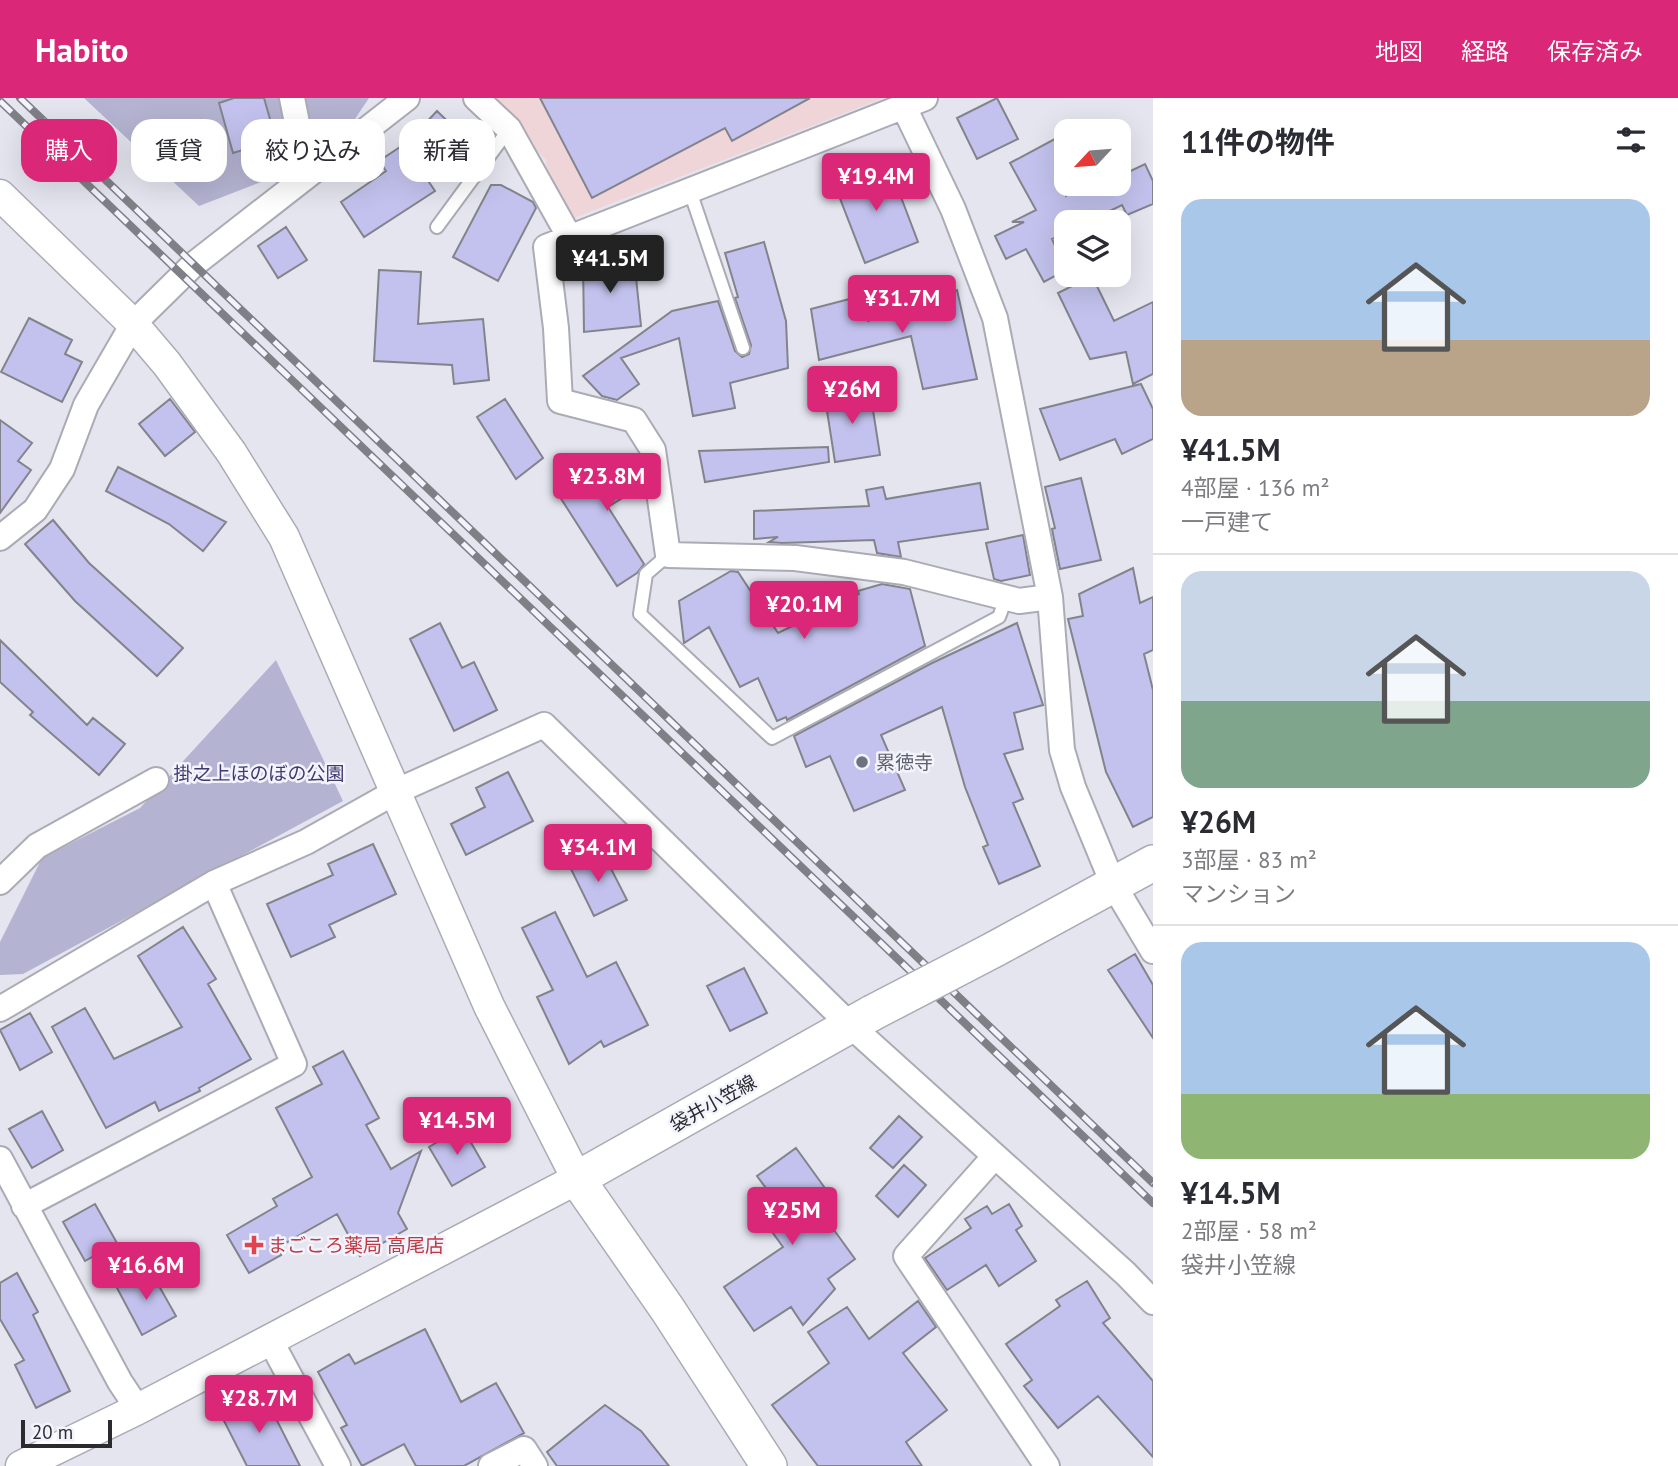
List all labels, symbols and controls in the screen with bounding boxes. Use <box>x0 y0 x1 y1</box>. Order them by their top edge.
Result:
text: Habito <box>35 28 129 71</box>
text: 地図 <box>1375 36 1423 67</box>
text: 経路 <box>1461 36 1509 67</box>
text: 保存済み <box>1547 36 1643 67</box>
chip: 購入 <box>21 119 117 182</box>
chip: 賃貸 <box>131 119 227 182</box>
chip: 絞り込み <box>241 119 385 182</box>
chip: 新着 <box>399 119 495 182</box>
north arrow <box>1054 119 1130 196</box>
map controls <box>1054 119 1131 287</box>
icon: filters <box>1612 121 1650 159</box>
text: 11件の物件 <box>1181 122 1335 161</box>
pin: ¥19.4M <box>819 153 933 213</box>
text: ¥19.4M <box>838 161 914 190</box>
button: layers <box>1054 210 1131 287</box>
pin: ¥41.5M <box>553 236 667 295</box>
text: ¥41.5M <box>572 243 648 272</box>
icon: home <box>1353 244 1479 370</box>
pin: ¥31.7M <box>845 275 959 335</box>
text: ¥31.7M <box>864 283 940 312</box>
pin: ¥26M <box>811 366 893 426</box>
text: ¥26M <box>823 374 881 403</box>
text: ¥41.5M <box>1181 430 1280 469</box>
pin: ¥23.8M <box>550 454 664 513</box>
text: ¥23.8M <box>569 461 645 490</box>
text: 4部屋 · 136 m² <box>1181 473 1329 502</box>
text: 一戸建て <box>1181 507 1273 536</box>
pin: ¥20.1M <box>747 582 861 641</box>
text: ¥20.1M <box>766 589 842 618</box>
icon: home <box>1353 616 1479 742</box>
place label: 累徳寺 <box>876 750 933 774</box>
marker: 累徳寺 <box>854 754 870 770</box>
park label: 掛之上ほのぼの公園 <box>173 761 345 785</box>
text: ¥26M <box>1181 802 1256 841</box>
pin: ¥34.1M <box>541 824 655 884</box>
text: ¥34.1M <box>560 832 636 861</box>
text: 3部屋 · 83 m² <box>1181 845 1317 874</box>
text: マンション <box>1181 879 1296 908</box>
icon: home <box>1353 987 1479 1113</box>
street label: 袋井小笠線 <box>666 1069 760 1137</box>
pin: ¥14.5M <box>400 1098 514 1157</box>
text: ¥14.5M <box>419 1105 495 1134</box>
text: ¥14.5M <box>1181 1173 1280 1212</box>
pin: ¥25M <box>751 1188 833 1247</box>
text: ¥25M <box>763 1195 821 1224</box>
text: 2部屋 · 58 m² <box>1181 1216 1317 1245</box>
place label: まごころ薬局 高尾店 <box>268 1233 444 1257</box>
marker: まごころ薬局 高尾店 <box>246 1237 262 1253</box>
pin: ¥16.6M <box>89 1242 203 1302</box>
text: ¥16.6M <box>108 1250 184 1279</box>
text: 袋井小笠線 <box>1181 1250 1296 1279</box>
pin: ¥28.7M <box>202 1376 316 1435</box>
text: ¥28.7M <box>221 1383 297 1412</box>
scale bar <box>21 1417 112 1449</box>
text: 20 m <box>32 1420 73 1444</box>

